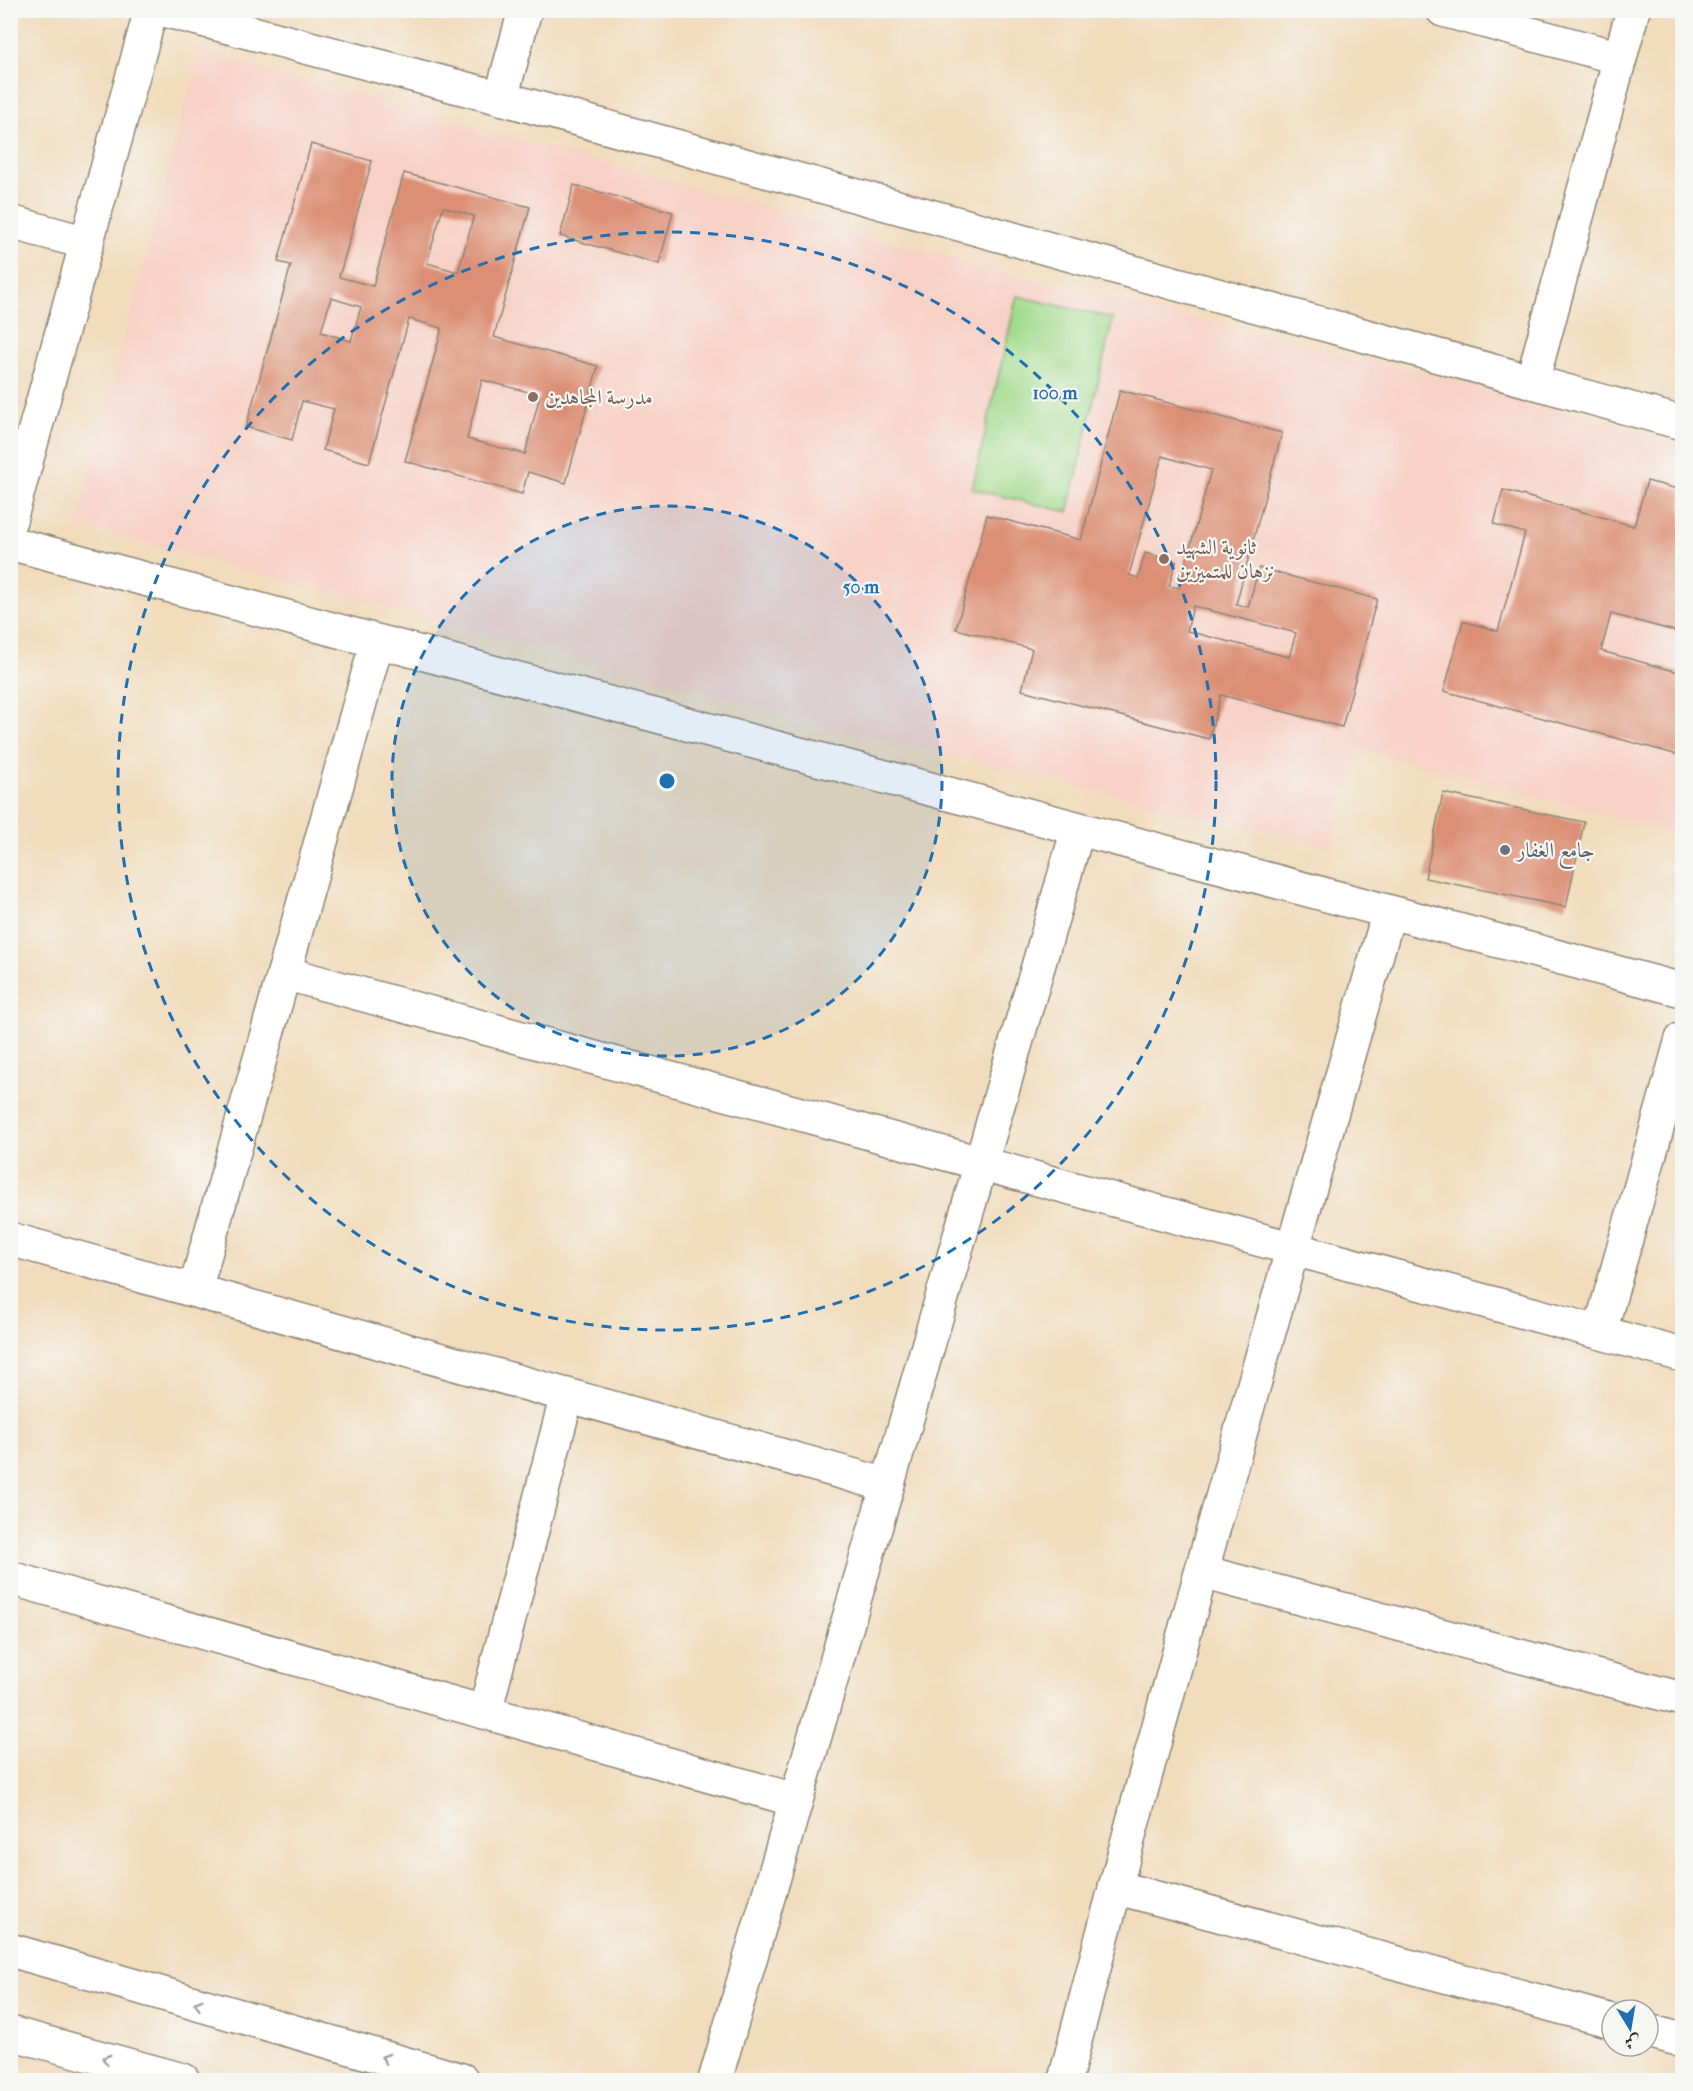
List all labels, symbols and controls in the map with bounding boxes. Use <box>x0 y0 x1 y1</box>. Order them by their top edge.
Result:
text: 100 m <box>1032 383 1079 404</box>
place label: مدرسة المجاهدين <box>545 385 653 409</box>
marker: مدرسة المجاهدين <box>526 390 540 404</box>
place label: ثانوية الشهيد نزهان للمتميزين <box>1176 535 1275 583</box>
marker: ثانوية الشهيد نزهان للمتميزين <box>1157 552 1171 566</box>
text: 50 m <box>843 577 880 598</box>
centre of rings <box>657 771 677 791</box>
place label: جامع الغفار <box>1515 838 1595 869</box>
marker: جامع الغفار <box>1498 843 1512 857</box>
north arrow <box>1600 1998 1660 2058</box>
one-way arrow <box>193 1999 204 2011</box>
text: ش <box>1623 2031 1642 2053</box>
one-way arrow <box>380 2053 390 2066</box>
one-way arrow <box>101 2054 112 2066</box>

